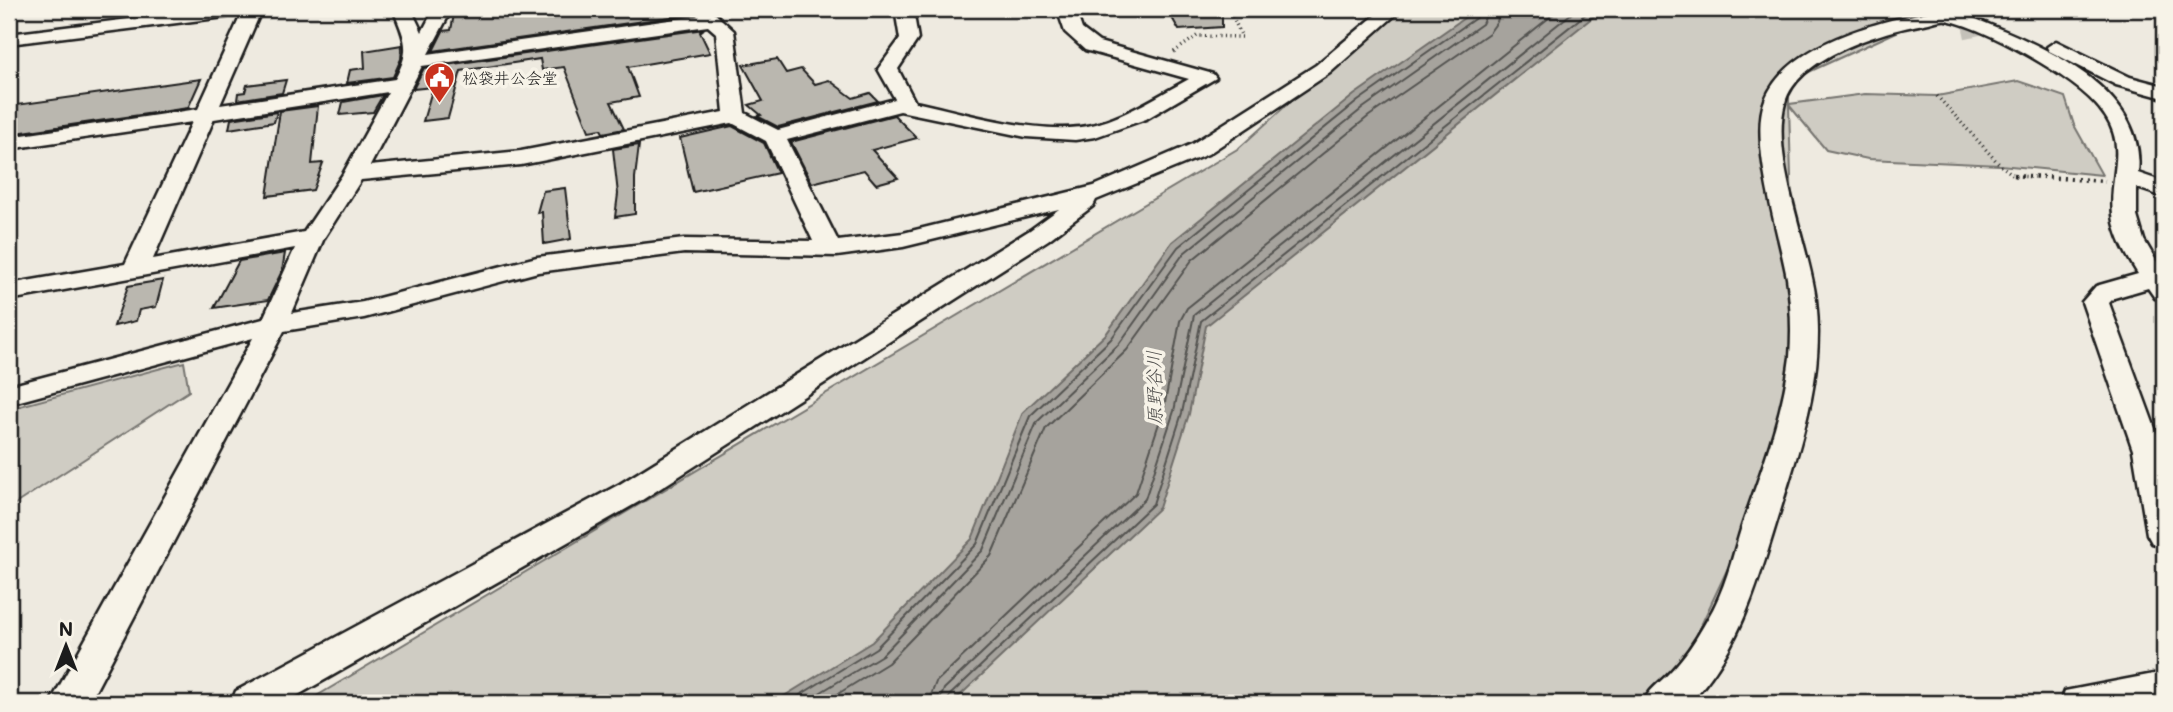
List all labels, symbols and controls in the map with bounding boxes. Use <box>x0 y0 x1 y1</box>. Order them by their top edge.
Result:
public building icon: 松袋井公会堂 <box>422 61 456 105</box>
place label: 松袋井公会堂 <box>462 67 558 88</box>
water label: 原野谷川 <box>1140 350 1167 426</box>
north arrow <box>32 610 102 680</box>
text: N <box>59 616 73 641</box>

